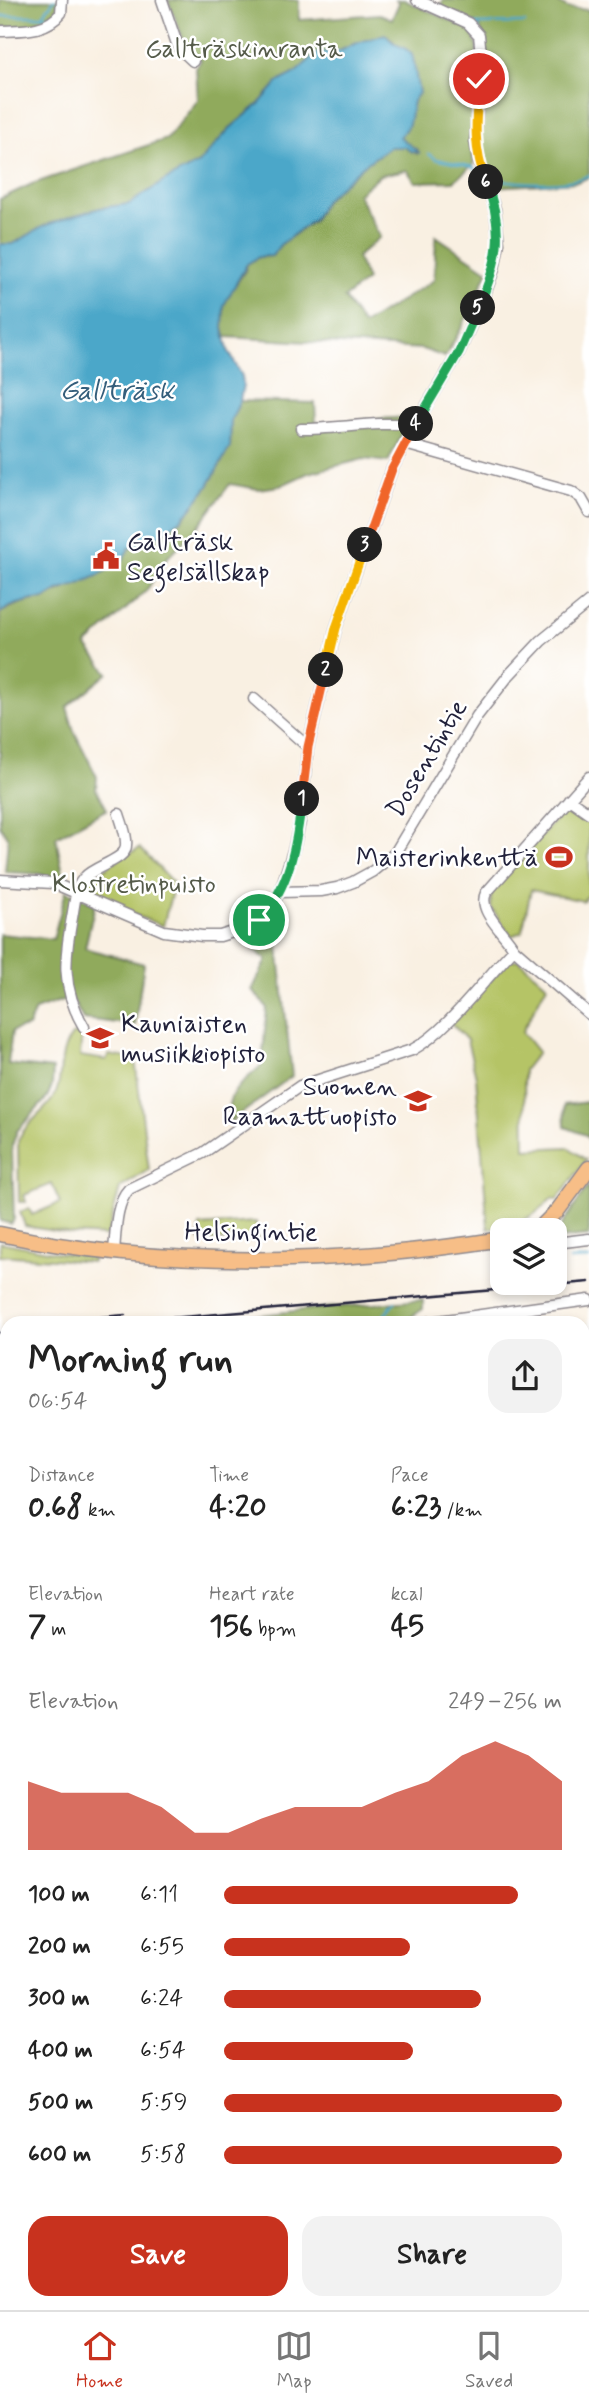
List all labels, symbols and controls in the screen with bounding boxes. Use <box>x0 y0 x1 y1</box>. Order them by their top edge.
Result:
park label: Gallträskinranta <box>145 33 343 67</box>
pin <box>449 49 509 109</box>
icon: check <box>460 60 498 98</box>
pin: 6 <box>468 164 504 200</box>
text: 6 <box>481 169 490 194</box>
pin: 5 <box>461 290 496 326</box>
text: 5 <box>472 295 483 320</box>
water label: Gallträsk <box>60 373 176 410</box>
pin: 4 <box>398 406 434 442</box>
text: 4 <box>410 411 421 436</box>
place label: Gallträsk Segelsällskap <box>127 526 269 593</box>
pin: 3 <box>348 528 382 562</box>
text: 3 <box>360 532 369 557</box>
public building icon: Gallträsk Segelsällskap <box>91 541 121 571</box>
pin: 2 <box>308 652 344 688</box>
text: 2 <box>321 657 330 682</box>
street label: Dosentintie <box>379 694 476 824</box>
pin: 1 <box>284 782 320 816</box>
text: 1 <box>297 786 306 811</box>
place label: Maisterinkenttä <box>356 842 538 876</box>
sports icon: Maisterinkenttä <box>544 842 574 872</box>
park label: Klostretinpuisto <box>52 868 216 902</box>
pin <box>229 890 289 950</box>
icon: arrive <box>240 901 278 939</box>
place label: Kauniaisten musiikkiopisto <box>121 1008 265 1072</box>
school or university icon: Kauniaisten musiikkiopisto <box>85 1023 115 1053</box>
place label: Suomen Raamattuopisto <box>223 1071 397 1135</box>
school or university icon: Suomen Raamattuopisto <box>403 1086 433 1116</box>
street label: Helsingintie <box>185 1216 318 1253</box>
map controls <box>490 1218 567 1295</box>
button: layers <box>490 1218 567 1295</box>
text: Morning run <box>28 1336 233 1385</box>
button: share <box>488 1339 562 1413</box>
text: 06:54 <box>28 1387 87 1417</box>
text: Distance <box>28 1463 95 1488</box>
text: Time <box>209 1463 249 1488</box>
text: Pace <box>391 1463 428 1488</box>
text: 0.68 <box>28 1488 83 1527</box>
text: 4:20 <box>209 1488 267 1527</box>
text: 6:23 <box>391 1488 441 1527</box>
text: km <box>83 1498 116 1523</box>
text: /km <box>441 1498 483 1523</box>
text: Elevation <box>28 1582 103 1607</box>
text: Heart rate <box>209 1582 295 1607</box>
text: kcal <box>391 1582 423 1607</box>
text: 7 <box>28 1607 46 1646</box>
text: 156 <box>209 1607 253 1646</box>
text: 45 <box>391 1607 424 1646</box>
text: m <box>46 1617 66 1642</box>
text: bpm <box>253 1617 296 1642</box>
text: Elevation <box>28 1687 119 1717</box>
text: 249–256 m <box>448 1687 562 1717</box>
text: 100 m <box>28 1880 90 1910</box>
text: 6:11 <box>140 1880 178 1910</box>
text: 200 m <box>28 1932 91 1962</box>
text: 6:55 <box>140 1932 184 1962</box>
text: 300 m <box>28 1984 90 2014</box>
text: 6:24 <box>140 1984 183 2014</box>
text: 400 m <box>28 2036 93 2066</box>
text: 6:54 <box>140 2036 186 2066</box>
text: 500 m <box>28 2088 93 2118</box>
text: 5:59 <box>140 2088 187 2118</box>
text: 600 m <box>28 2140 91 2170</box>
text: 5:58 <box>140 2140 186 2170</box>
button: Save <box>28 2216 288 2296</box>
button: Share <box>302 2216 562 2296</box>
tab: Home <box>76 2327 123 2394</box>
tab: Map <box>275 2327 313 2394</box>
tab: Saved <box>465 2327 513 2394</box>

